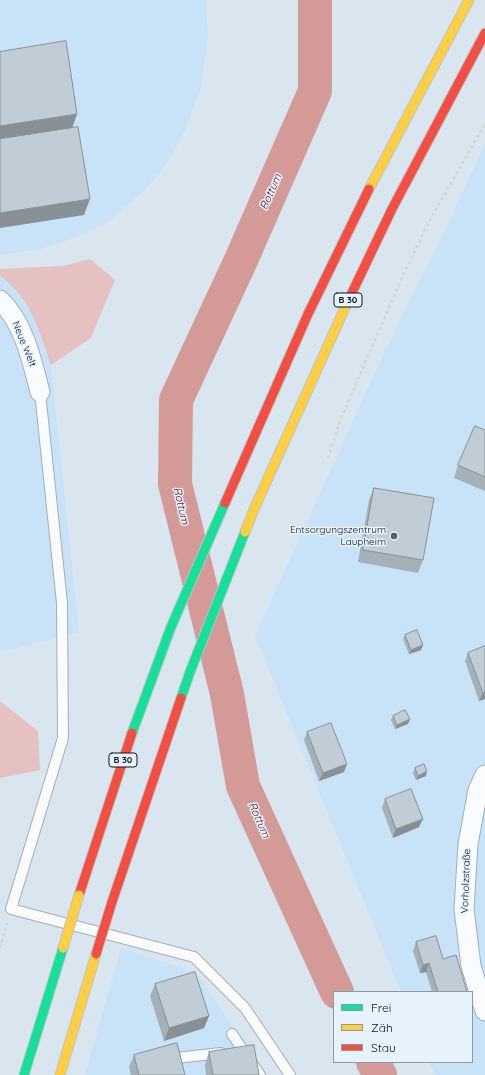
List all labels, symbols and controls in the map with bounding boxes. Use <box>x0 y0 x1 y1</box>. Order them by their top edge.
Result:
water label: Rottum <box>257 172 285 212</box>
road number: B 30 <box>334 293 362 307</box>
street label: Neue Welt <box>9 320 39 368</box>
water label: Rottum <box>170 486 192 526</box>
place label: Entsorgungszentrum Laupheim <box>290 524 386 548</box>
marker: Entsorgungszentrum Laupheim <box>389 531 399 541</box>
road number: B 30 <box>109 753 137 767</box>
water label: Rottum <box>245 800 273 840</box>
street label: Vorholzstraße <box>459 848 473 914</box>
legend <box>333 991 473 1063</box>
text: Frei <box>371 1000 391 1015</box>
text: Zäh <box>371 1020 393 1035</box>
text: Stau <box>371 1040 396 1055</box>

